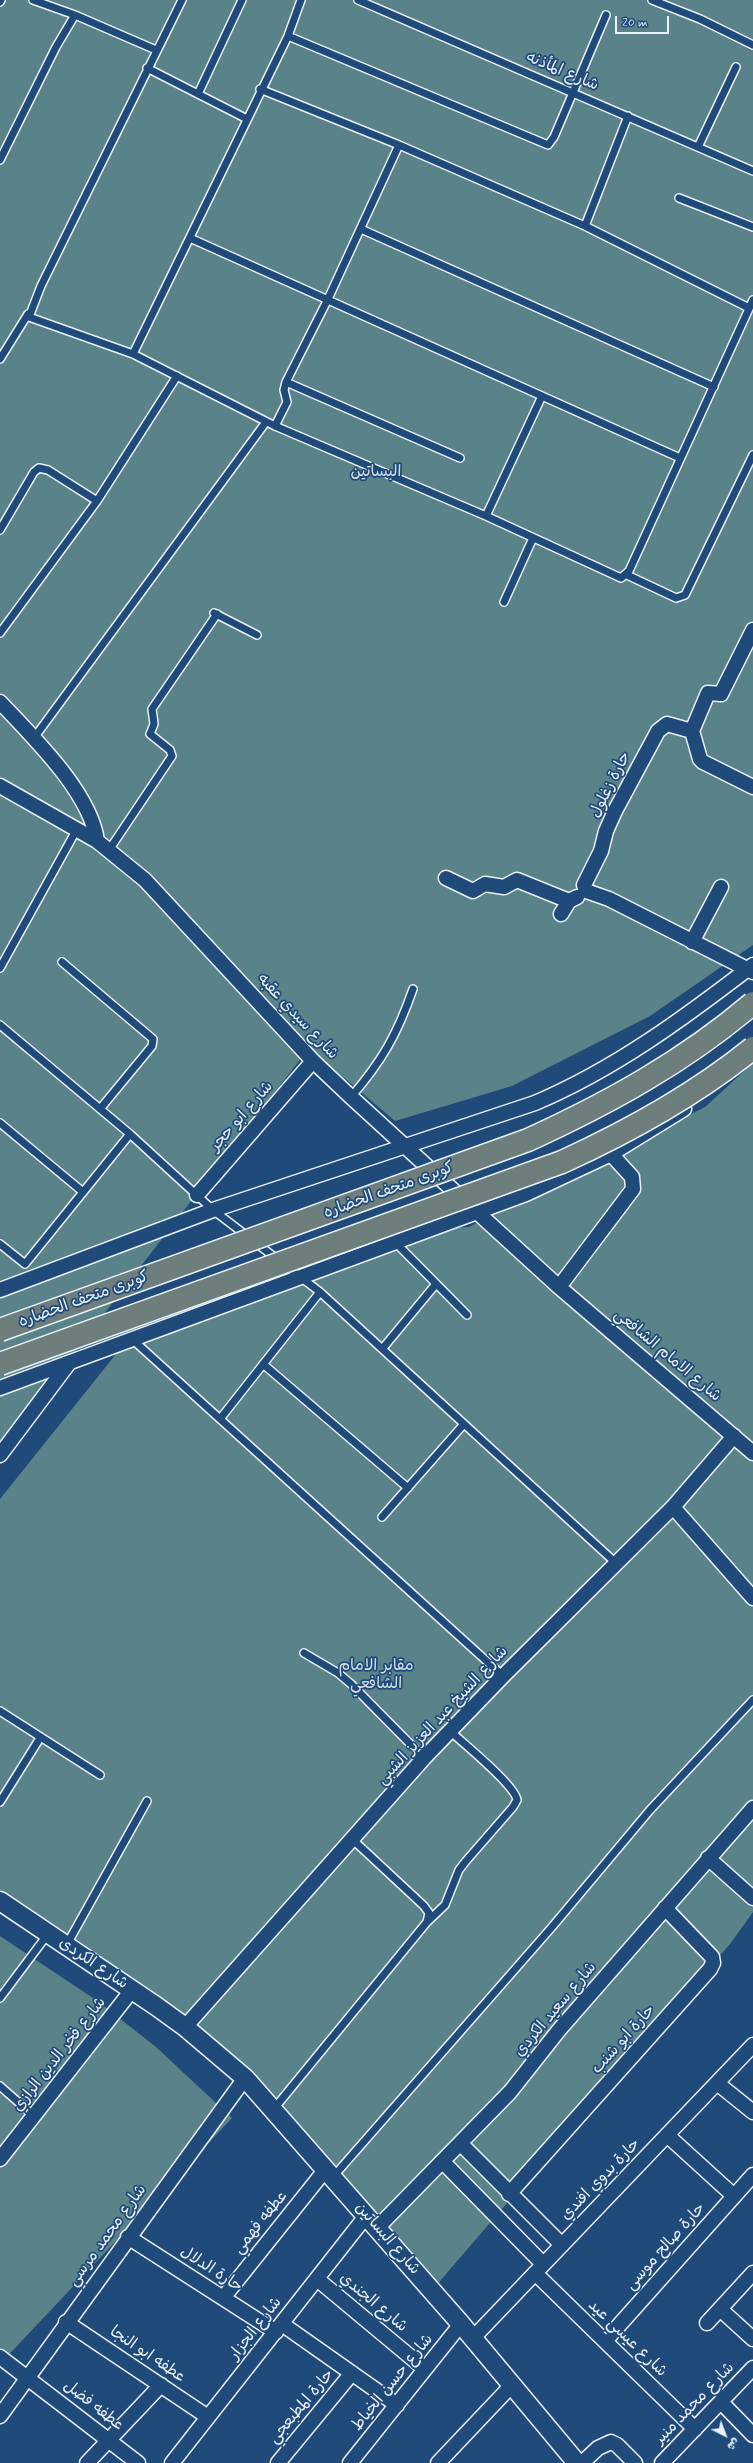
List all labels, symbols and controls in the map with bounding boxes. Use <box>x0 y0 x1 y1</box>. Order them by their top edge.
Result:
scale bar <box>617 8 671 34</box>
text: 20 m <box>622 15 648 31</box>
street label: شارع المأذنه <box>523 48 601 96</box>
park label: البساتين <box>351 463 401 483</box>
street label: حارة زغلول <box>586 749 636 821</box>
street label: شارع سيدي عقبه <box>252 970 342 1064</box>
street label: شارع ابو حجر <box>206 1078 278 1156</box>
street label: كوبرى متحف الحضاره <box>321 1159 457 1223</box>
street label: كوبرى متحف الحضاره <box>16 1268 152 1332</box>
street label: شارع الامام الشافعي <box>609 1306 725 1406</box>
street label: شارع الشيخ عبد العزيز الشبي <box>374 1642 512 1790</box>
park label: مقابر الامام الشافعي <box>338 1657 414 1695</box>
street label: شارع الكردى <box>55 1934 131 1994</box>
street label: شارع سعيد الكردي <box>511 1959 601 2061</box>
street label: شارع فخر الدين الرازي <box>9 1994 111 2116</box>
street label: حارة ابو شنب <box>588 2002 660 2078</box>
street label: حارة بدوي افندي <box>557 2135 645 2225</box>
street label: شارع محمد مرسي <box>65 2181 151 2291</box>
street label: عطفه فهمي <box>230 2188 292 2258</box>
street label: شارع البساتين <box>350 2199 424 2279</box>
street label: حارة صالح موسى <box>622 2199 710 2295</box>
street label: حارة الدلال <box>176 2243 246 2297</box>
street label: شارع الجندي <box>335 2269 411 2337</box>
street label: شارع الجزار <box>225 2294 287 2364</box>
street label: شارع عيسي عيد <box>583 2297 671 2381</box>
street label: عطفه ابو النجا <box>106 2323 188 2387</box>
street label: شارع حسن الخياط <box>348 2331 438 2435</box>
street label: شارع محمد منير <box>651 2359 739 2449</box>
street label: حارة المطبعجي <box>265 2366 339 2448</box>
street label: عطفه فضل <box>59 2377 127 2435</box>
north arrow <box>705 2415 745 2455</box>

